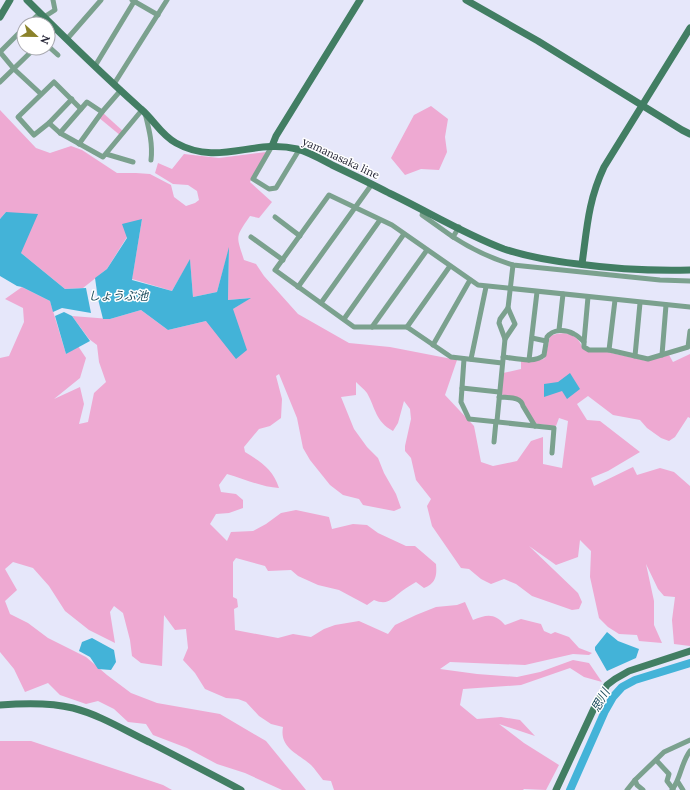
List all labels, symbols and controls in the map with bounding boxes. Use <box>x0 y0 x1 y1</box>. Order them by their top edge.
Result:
north arrow <box>16 16 56 56</box>
text: N <box>37 33 53 47</box>
street label: yamanasaka line <box>300 134 382 182</box>
water label: しょうぶ池 <box>88 288 149 303</box>
water label: 思川 <box>588 684 613 714</box>

